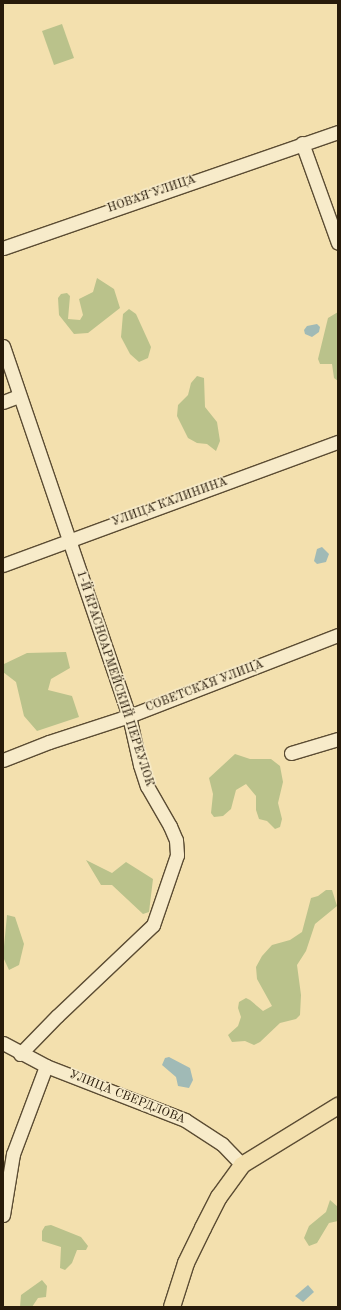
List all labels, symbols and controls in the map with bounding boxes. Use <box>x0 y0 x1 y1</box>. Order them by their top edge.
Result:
street label: НОВАЯ УЛИЦА <box>106 173 198 217</box>
street label: УЛИЦА КАЛИНИНА <box>110 475 230 531</box>
street label: 1-Й КРАСНОАРМЕЙСКИЙ ПЕРЕУЛОК <box>72 569 156 789</box>
street label: СОВЕТСКАЯ УЛИЦА <box>144 658 266 716</box>
street label: УЛИЦА СВЕРДЛОВА <box>67 1068 187 1128</box>

